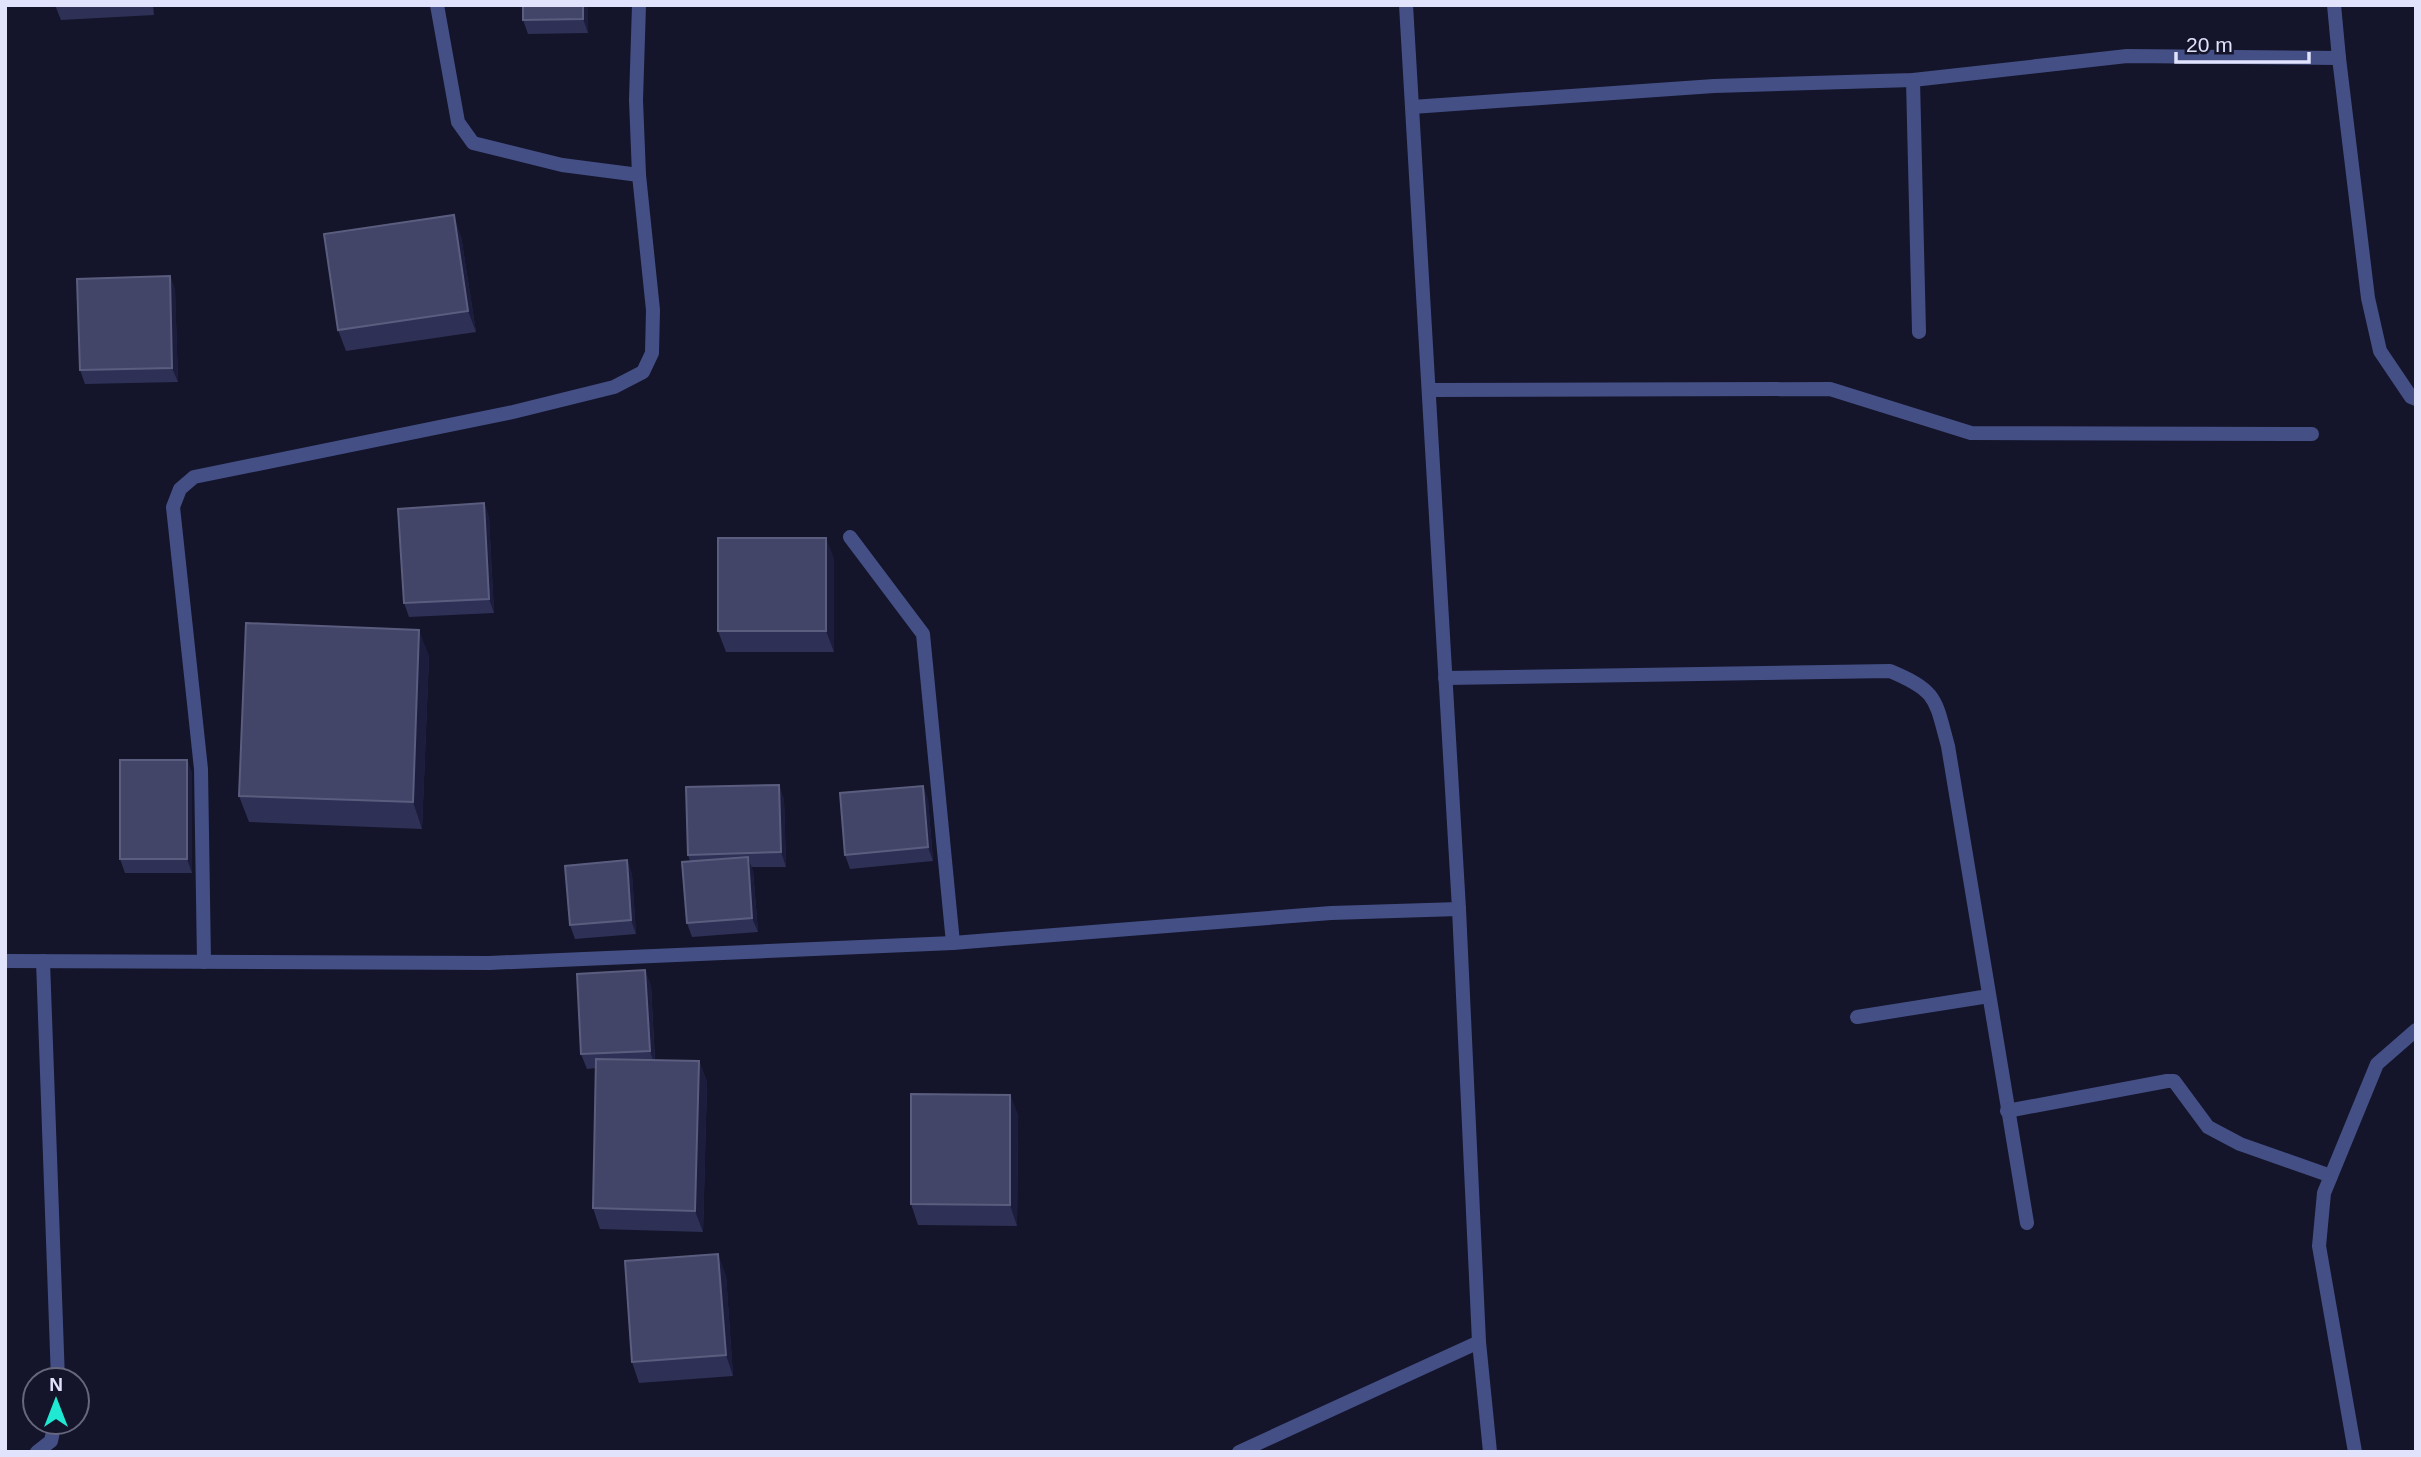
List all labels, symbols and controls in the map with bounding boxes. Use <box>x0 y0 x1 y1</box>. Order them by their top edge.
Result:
scale bar <box>2176 21 2309 65</box>
text: 20 m <box>2186 33 2233 56</box>
north arrow <box>21 1366 91 1436</box>
text: N <box>49 1374 63 1395</box>

